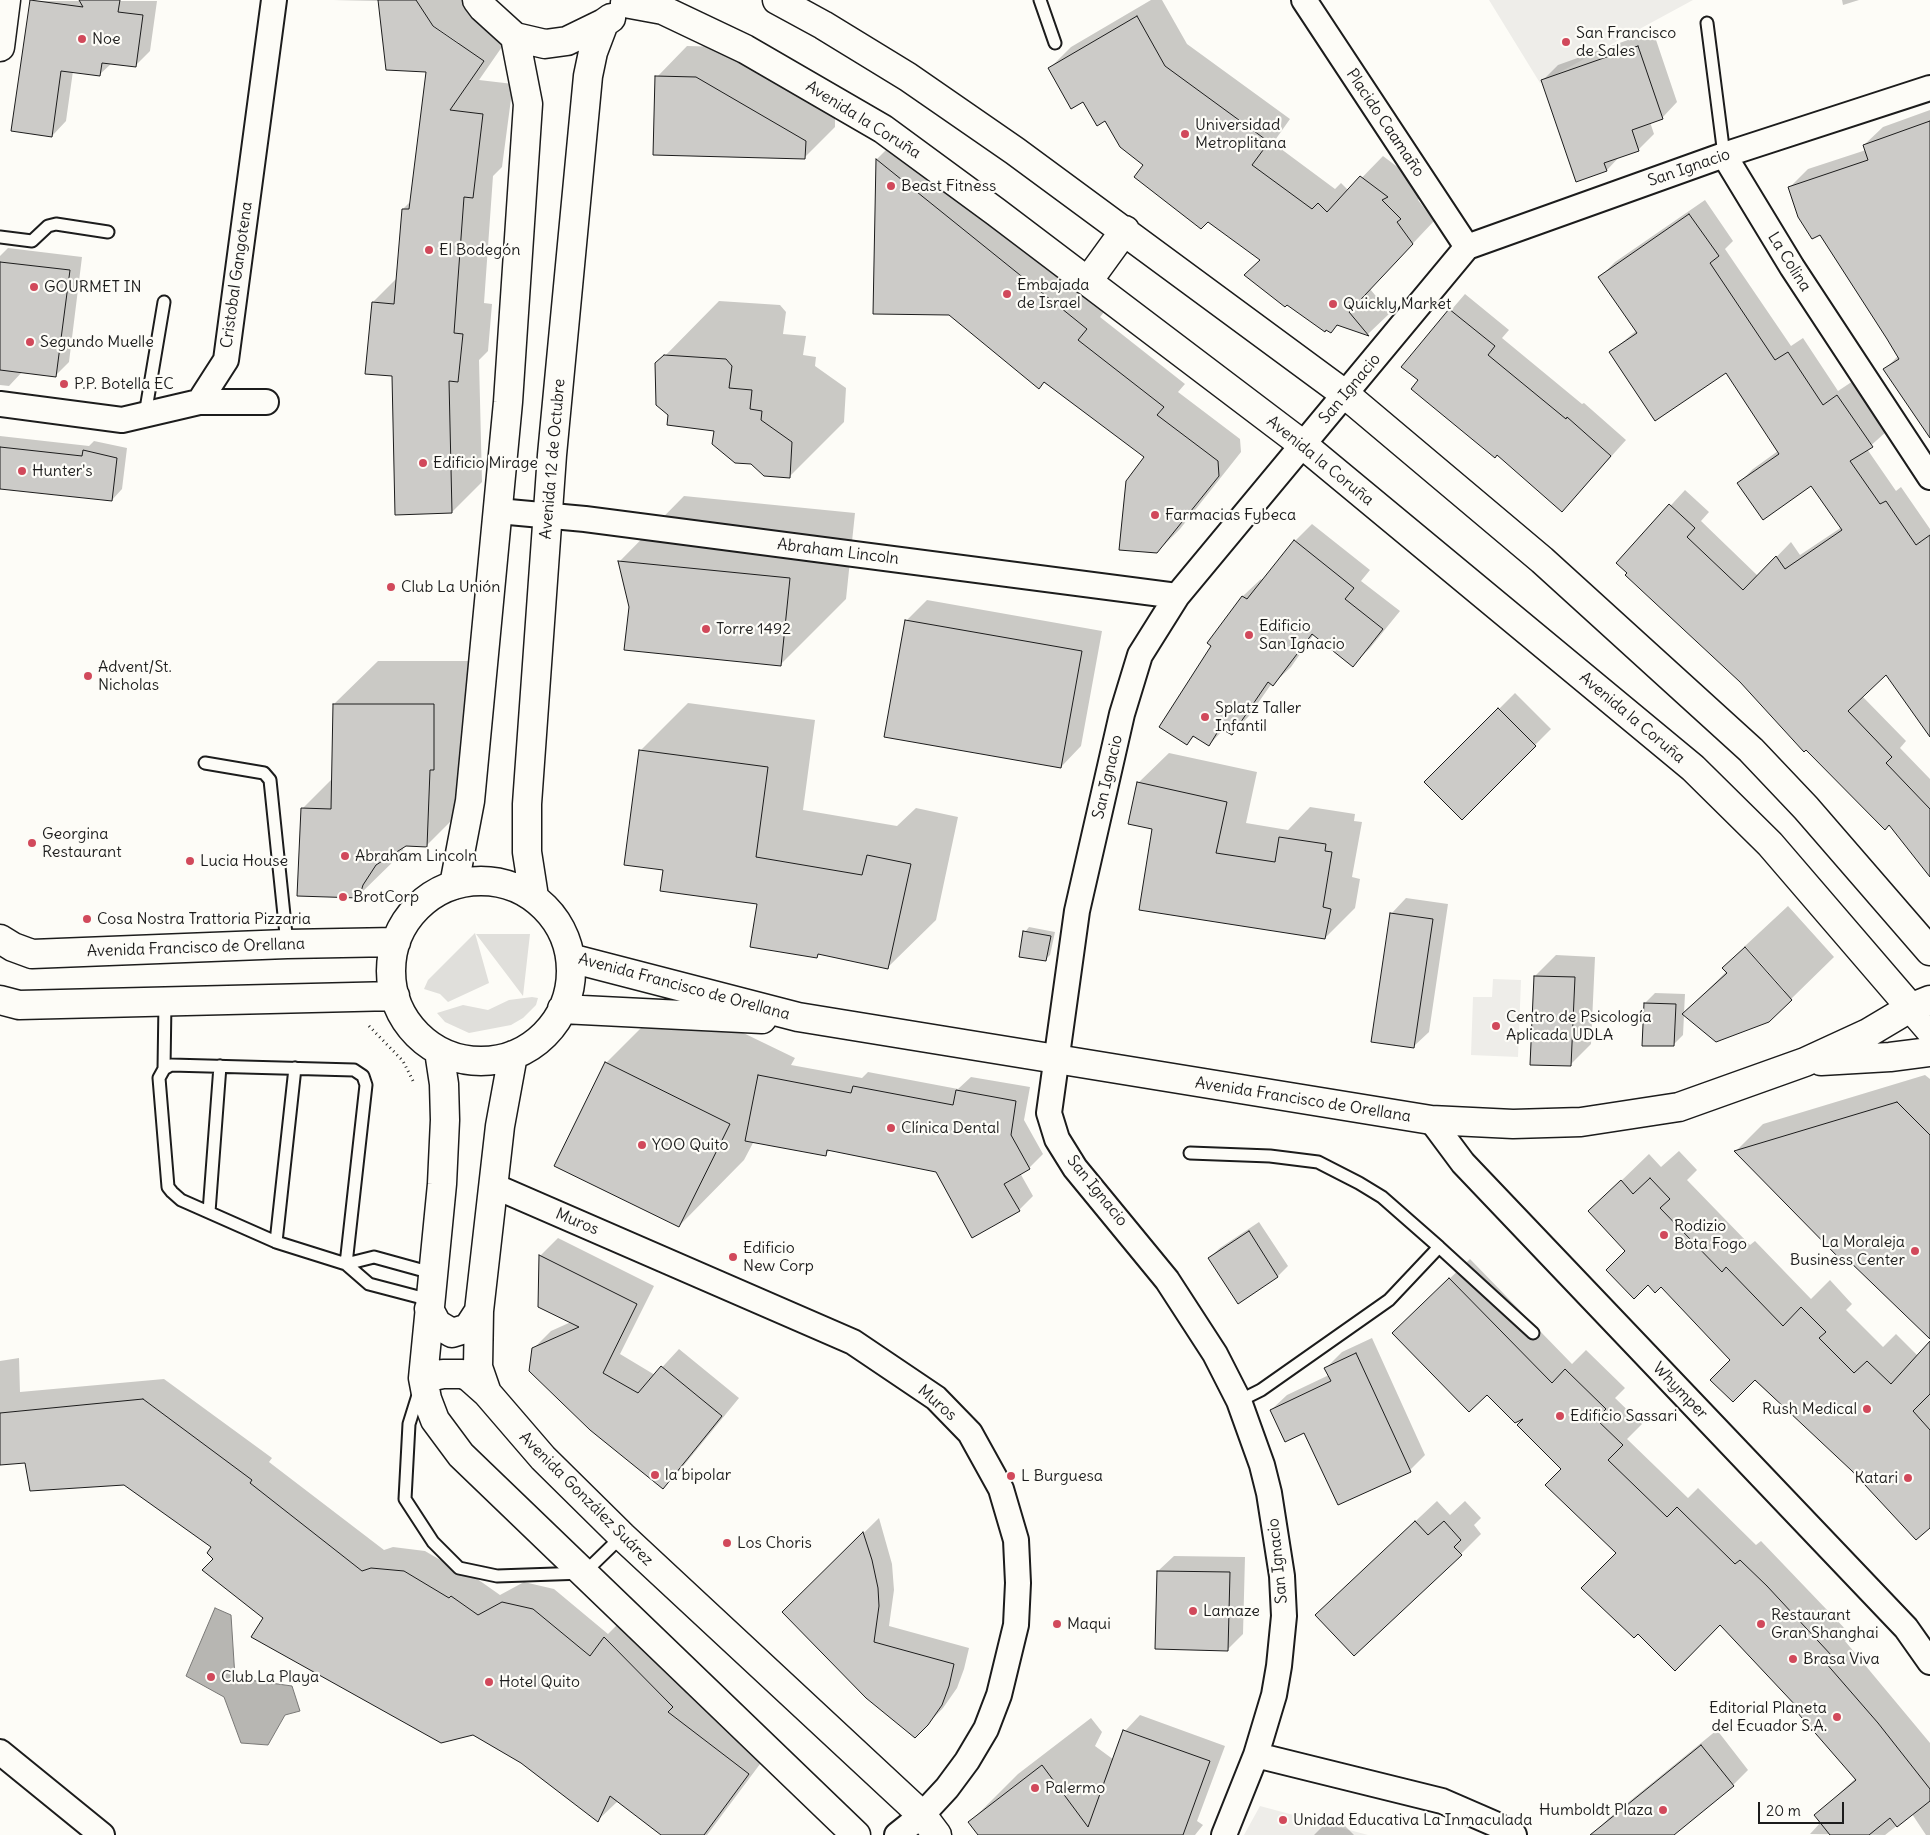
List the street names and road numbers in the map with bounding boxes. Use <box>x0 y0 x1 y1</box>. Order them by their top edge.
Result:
street label: Placido Caamaño <box>1342 65 1428 181</box>
street label: Avenida la Coruña <box>802 77 924 163</box>
street label: San Ignacio <box>1645 145 1733 191</box>
street label: Cristobal Gangotena <box>217 201 257 349</box>
street label: La Colina <box>1763 229 1815 295</box>
street label: San Ignacio <box>1315 350 1385 428</box>
street label: Avenida 12 de Octubre <box>536 378 570 540</box>
street label: Avenida la Coruña <box>1263 412 1377 510</box>
street label: Abraham Lincoln <box>776 535 900 569</box>
street label: Avenida la Coruña <box>1575 668 1689 768</box>
street label: San Ignacio <box>1089 733 1127 821</box>
street label: Avenida Francisco de Orellana <box>87 935 305 961</box>
street label: Avenida Francisco de Orellana <box>576 949 792 1025</box>
street label: Avenida Francisco de Orellana <box>1194 1073 1412 1127</box>
street label: San Ignacio <box>1063 1152 1131 1230</box>
street label: Muros <box>553 1204 601 1240</box>
street label: Whymper <box>1648 1359 1712 1423</box>
street label: Muros <box>914 1381 960 1425</box>
street label: Avenida González Suárez <box>515 1428 657 1570</box>
street label: San Ignacio <box>1264 1517 1292 1605</box>

